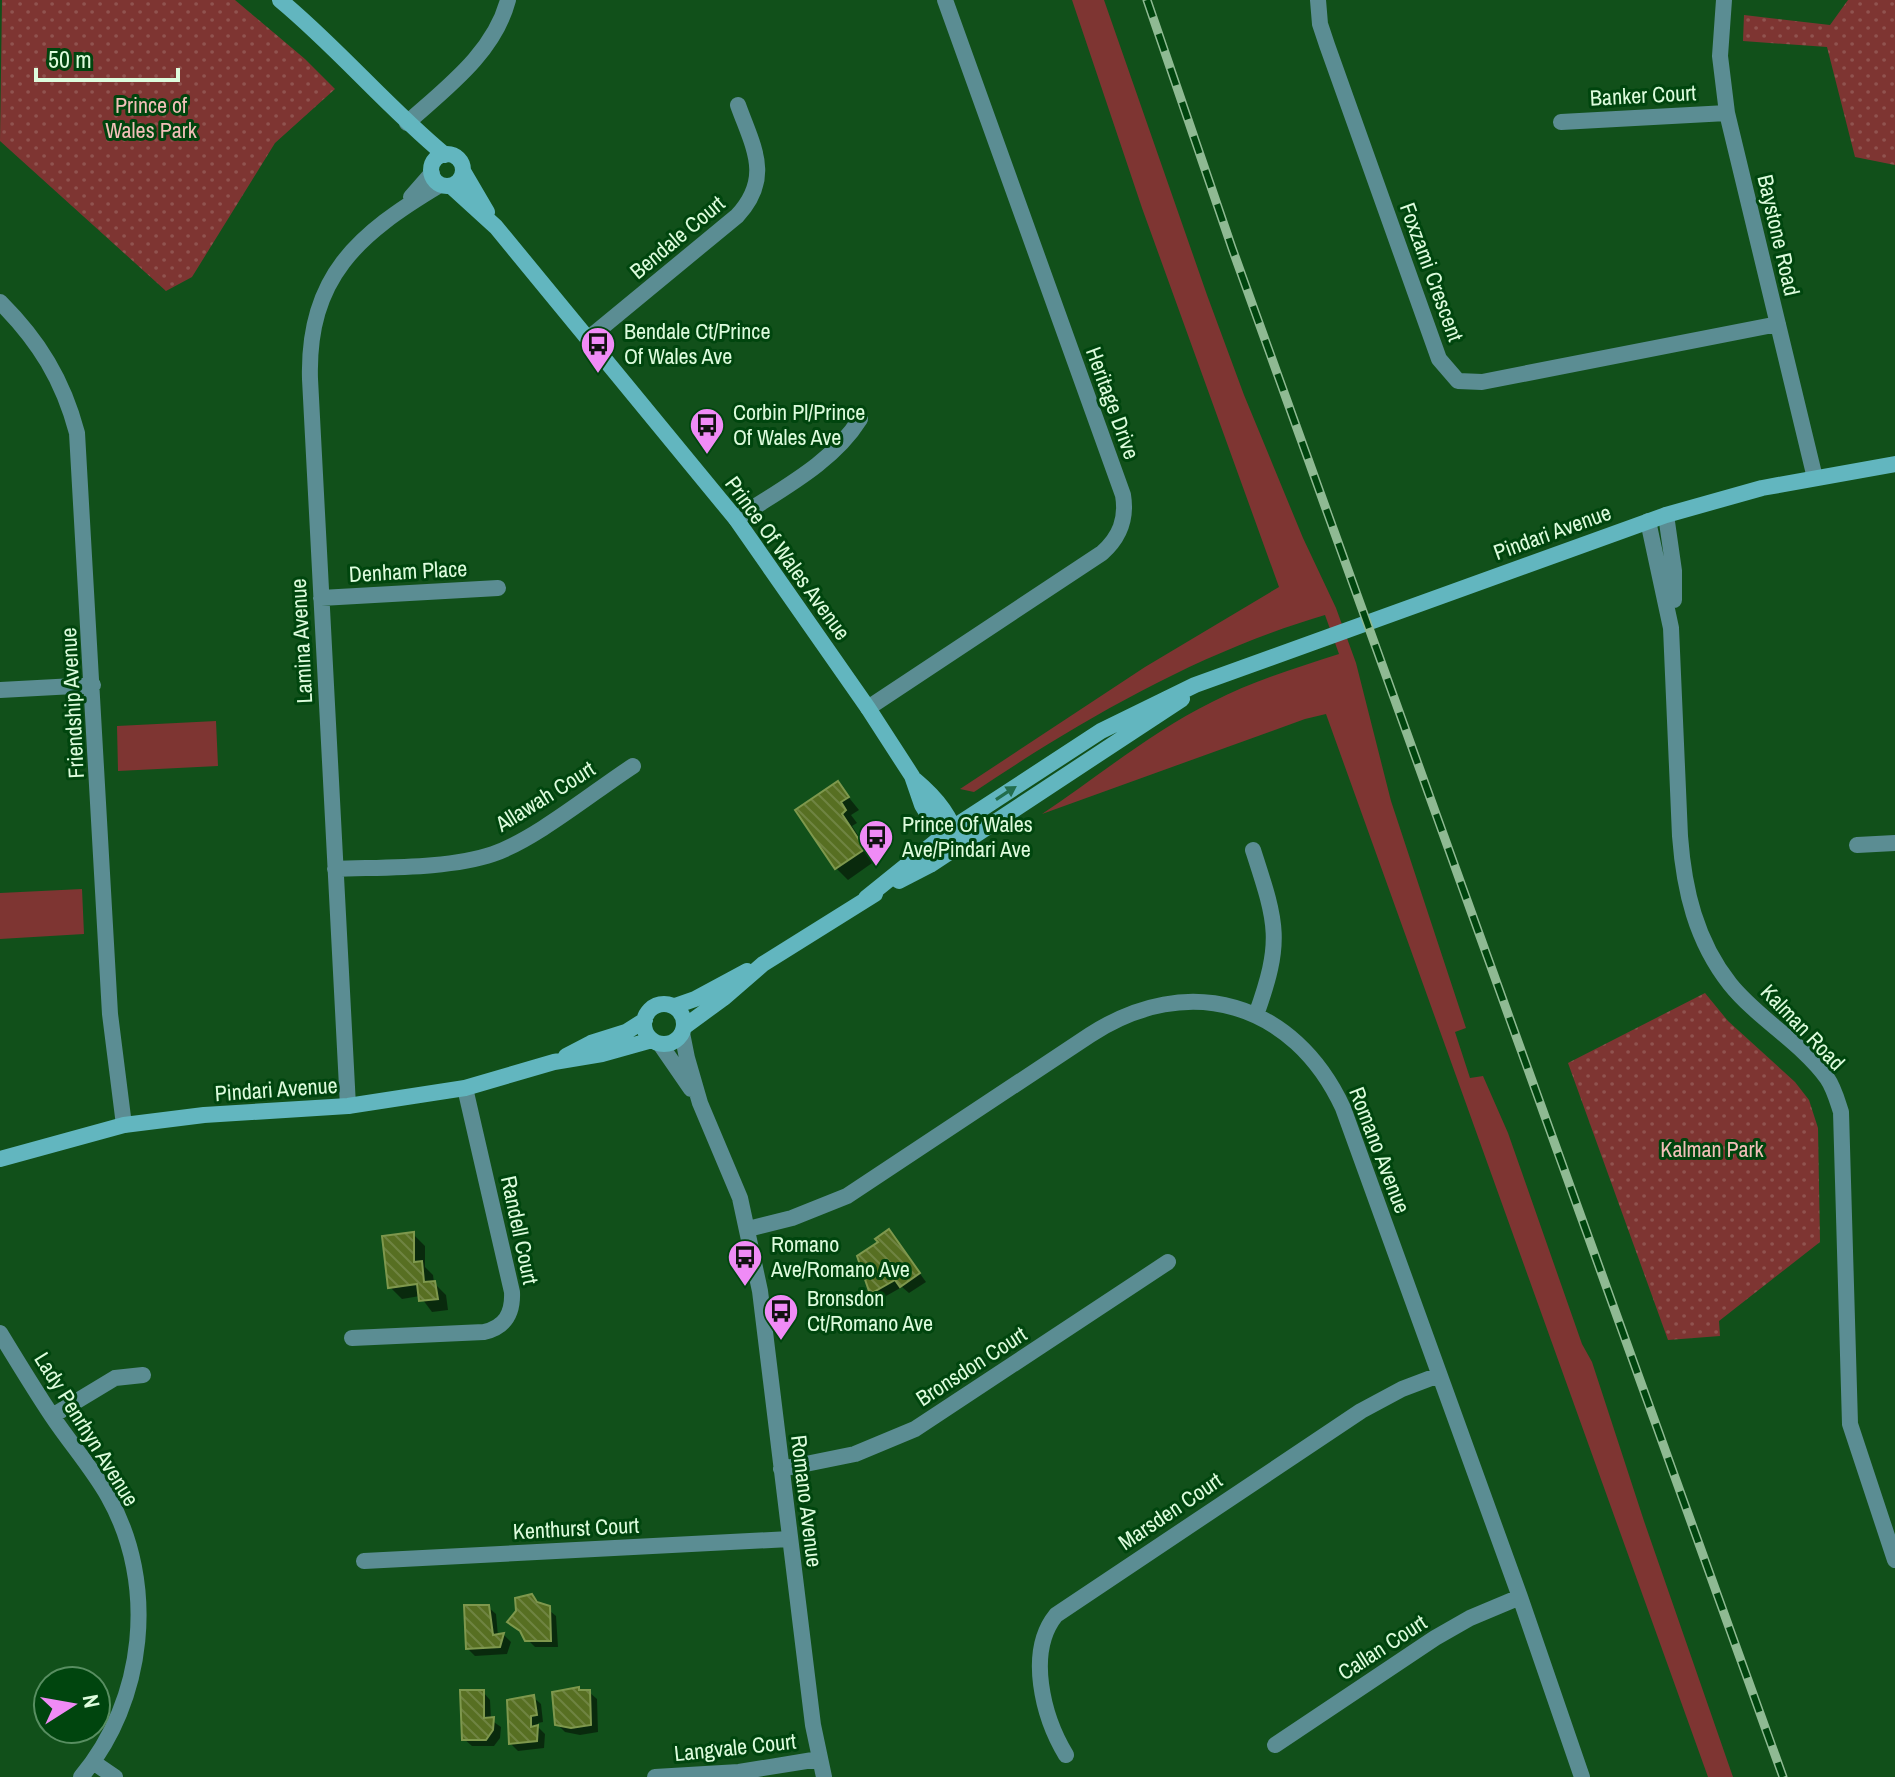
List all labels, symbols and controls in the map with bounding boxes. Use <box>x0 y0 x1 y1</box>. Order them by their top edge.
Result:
scale bar <box>36 32 178 82</box>
text: 50 m <box>48 43 92 75</box>
street label: Banker Court <box>1589 77 1697 113</box>
park label: Prince of Wales Park <box>105 90 198 145</box>
street label: Baystone Road <box>1751 172 1807 298</box>
street label: Bendale Court <box>623 188 731 286</box>
street label: Foxzami Crescent <box>1393 199 1471 345</box>
place label: Bendale Ct/Prince Of Wales Ave <box>624 316 770 371</box>
bus stop icon: Bendale Ct/Prince Of Wales Ave <box>579 325 617 375</box>
street label: Heritage Drive <box>1079 343 1147 463</box>
place label: Corbin Pl/Prince Of Wales Ave <box>733 397 865 452</box>
bus stop icon: Corbin Pl/Prince Of Wales Ave <box>688 406 726 456</box>
street label: Prince Of Wales Avenue <box>718 470 858 646</box>
street label: Pindari Avenue <box>1489 497 1615 567</box>
street label: Denham Place <box>348 553 468 589</box>
street label: Lamina Avenue <box>283 578 319 704</box>
street label: Friendship Avenue <box>53 627 91 779</box>
street label: Allawah Court <box>489 754 601 839</box>
one-way arrow <box>996 785 1017 800</box>
place label: Prince Of Wales Ave/Pindari Ave <box>901 809 1033 864</box>
bus stop icon: Prince Of Wales Ave/Pindari Ave <box>857 818 895 868</box>
street label: Kalman Road <box>1754 977 1852 1077</box>
street label: Pindari Avenue <box>214 1070 338 1108</box>
street label: Romano Avenue <box>1342 1082 1418 1218</box>
park label: Kalman Park <box>1660 1134 1765 1164</box>
street label: Randell Court <box>494 1173 546 1287</box>
place label: Romano Ave/Romano Ave <box>770 1229 910 1284</box>
bus stop icon: Romano Ave/Romano Ave <box>726 1238 764 1288</box>
place label: Bronsdon Ct/Romano Ave <box>807 1283 933 1338</box>
bus stop icon: Bronsdon Ct/Romano Ave <box>762 1292 800 1342</box>
street label: Bronsdon Court <box>910 1319 1032 1413</box>
street label: Lady Penrhyn Avenue <box>28 1346 146 1512</box>
street label: Romano Avenue <box>784 1433 830 1569</box>
street label: Marsden Court <box>1112 1465 1228 1557</box>
street label: Kenthurst Court <box>512 1510 640 1546</box>
street label: Callan Court <box>1332 1607 1432 1687</box>
north arrow <box>32 1665 112 1745</box>
text: N <box>76 1692 108 1710</box>
street label: Langvale Court <box>673 1726 797 1768</box>

